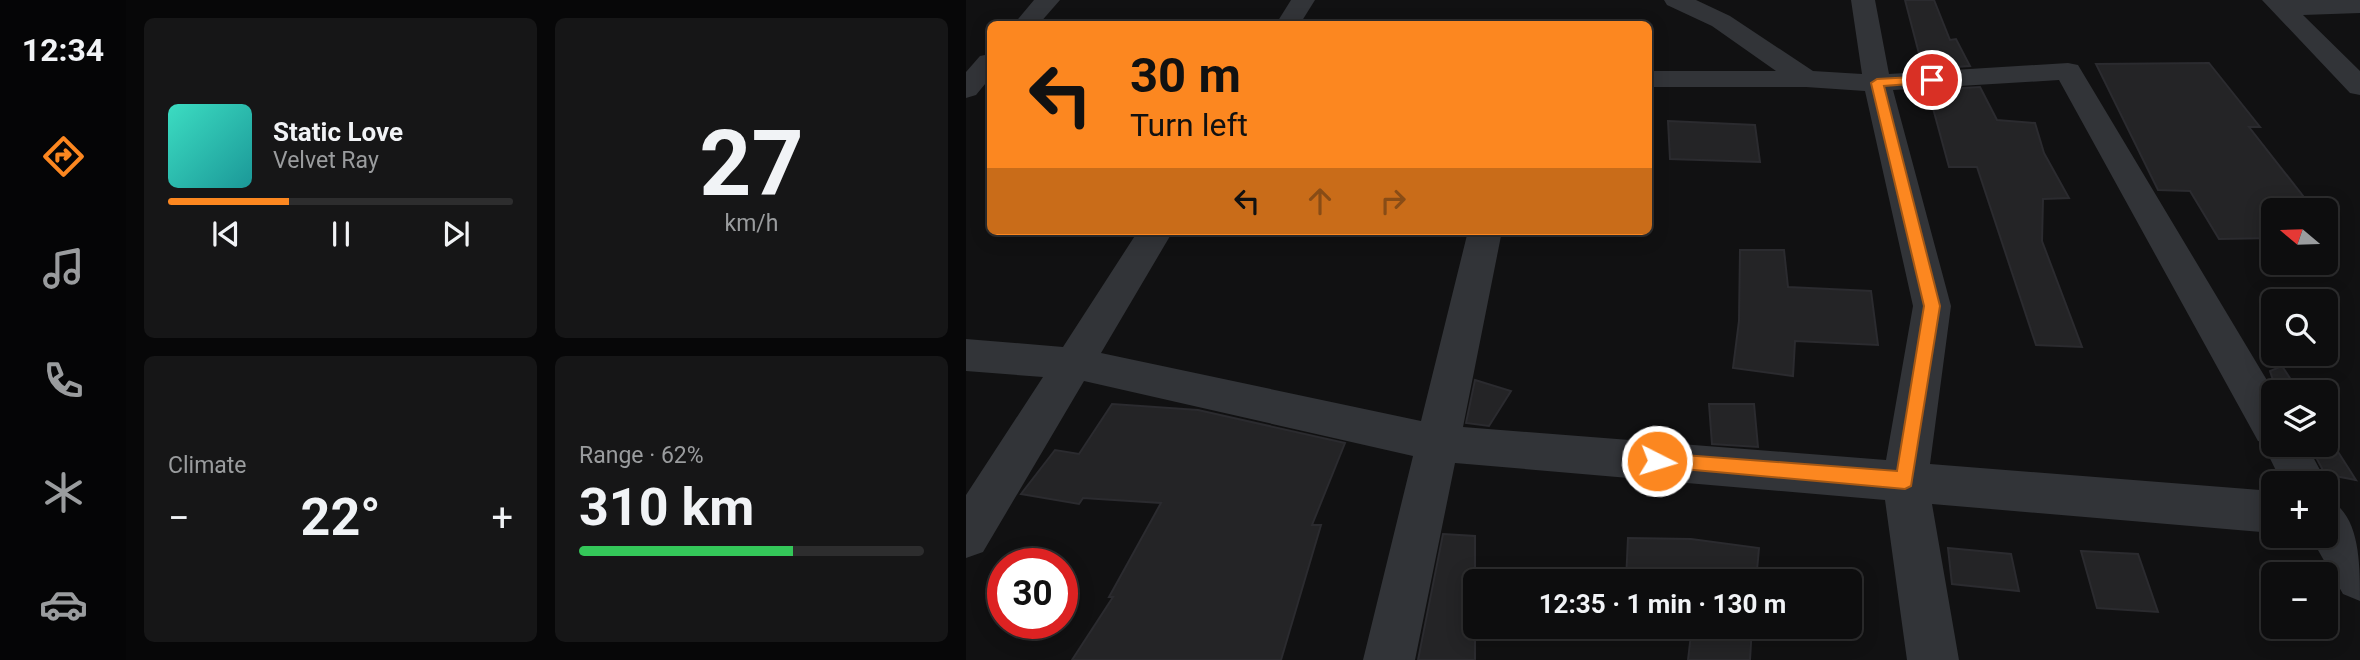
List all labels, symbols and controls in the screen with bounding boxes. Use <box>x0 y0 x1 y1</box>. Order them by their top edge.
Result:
text: 12:34 <box>22 31 104 69</box>
text: 30 m <box>1130 47 1241 104</box>
icon: left <box>1015 49 1106 140</box>
pin <box>1902 50 1962 110</box>
icon: arrive <box>1913 61 1951 99</box>
text: Turn left <box>1130 106 1248 144</box>
text: 27 <box>699 111 804 217</box>
text: Static Love <box>273 117 403 147</box>
icon: directions <box>39 132 88 181</box>
text: Velvet Ray <box>273 147 379 174</box>
icon: left <box>1228 182 1266 220</box>
icon: ahead <box>1301 182 1339 220</box>
icon: right <box>1374 182 1412 220</box>
north arrow <box>2261 198 2338 275</box>
map controls <box>2261 198 2338 639</box>
text: km/h <box>725 210 779 237</box>
icon: previous <box>207 215 245 253</box>
icon: pause <box>322 215 360 253</box>
icon: next <box>437 215 475 253</box>
icon: music <box>39 244 88 293</box>
button: search <box>2261 289 2338 366</box>
icon: phone <box>39 356 88 405</box>
button: layers <box>2261 380 2338 457</box>
position arrow <box>1620 424 1694 498</box>
text: Range · 62% <box>579 442 704 469</box>
text: Climate <box>168 452 247 479</box>
icon: climate <box>39 468 88 517</box>
button: + <box>2261 471 2338 548</box>
text: 310 km <box>579 477 754 538</box>
text: 22° <box>301 487 381 548</box>
text: − <box>168 496 190 540</box>
text: + <box>491 496 513 540</box>
speed limit sign: 30 <box>987 548 1078 639</box>
button: − <box>2261 562 2338 639</box>
icon: car <box>39 580 88 629</box>
text: 12:35 · 1 min · 130 m <box>1539 589 1786 619</box>

